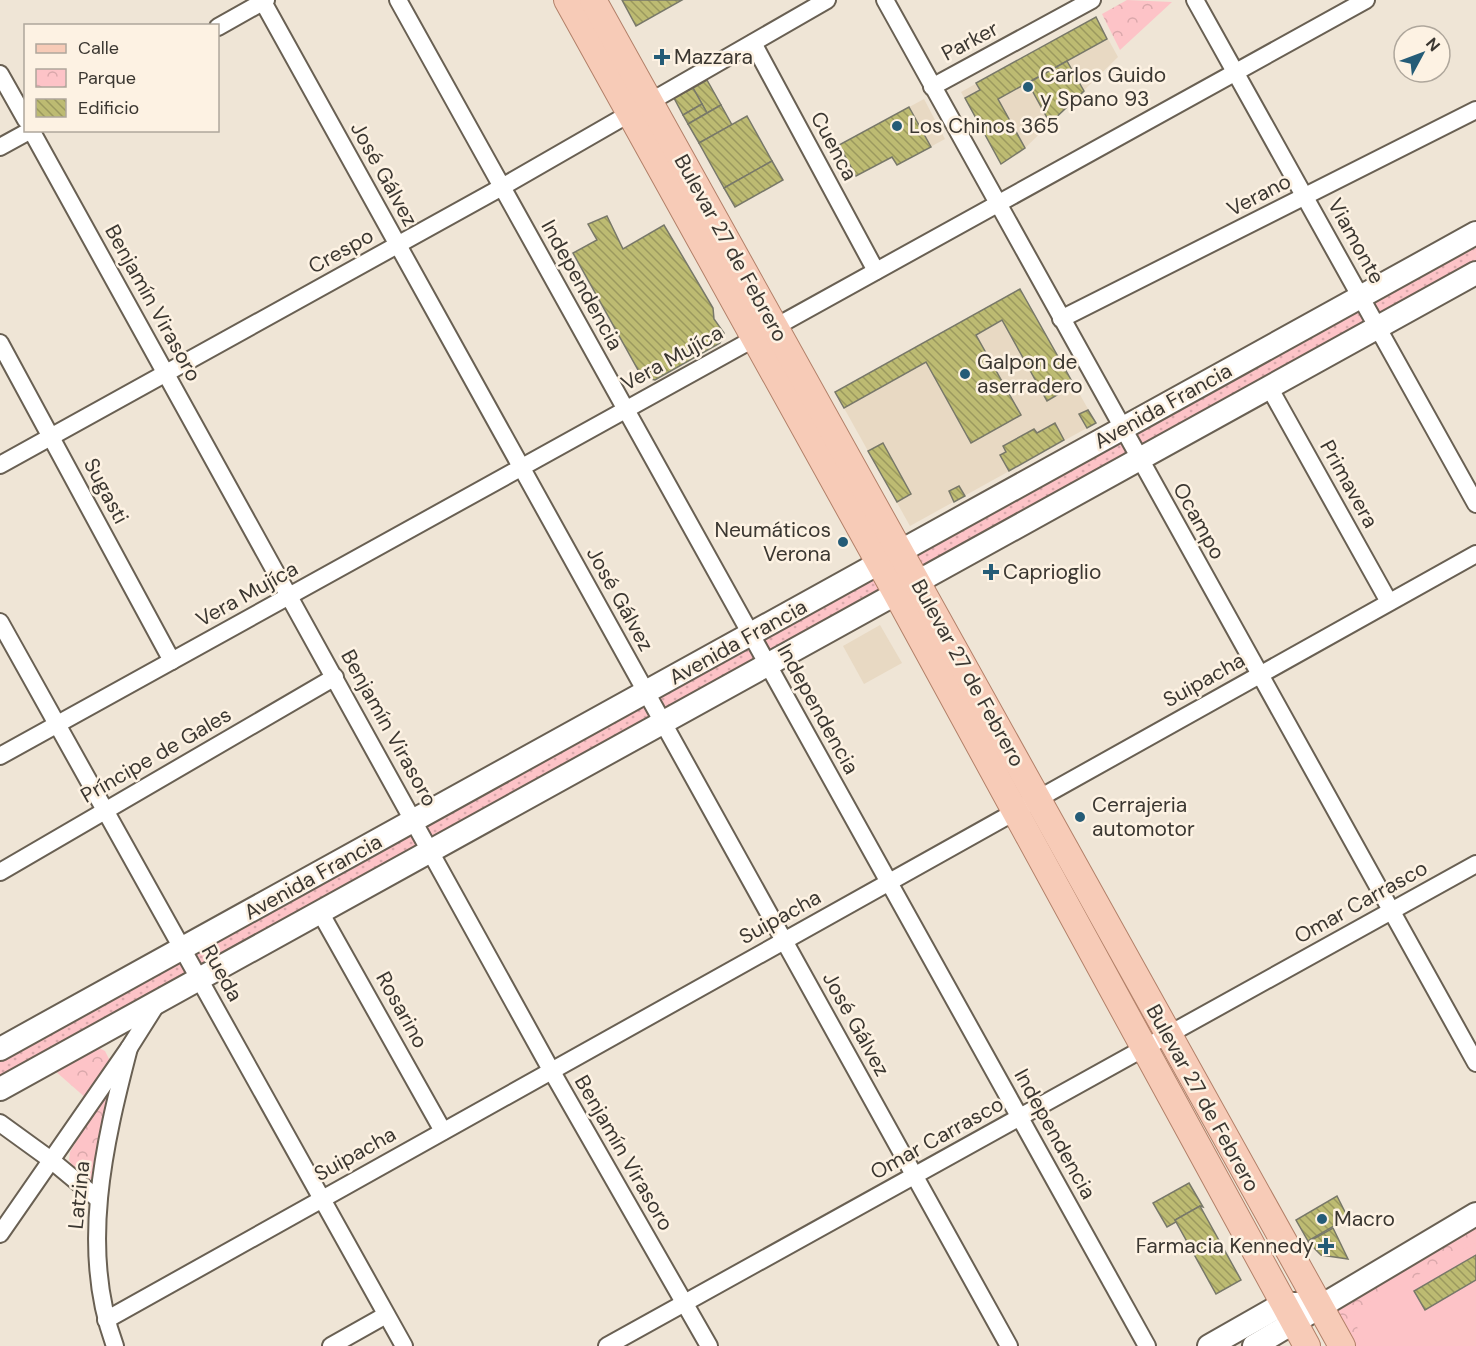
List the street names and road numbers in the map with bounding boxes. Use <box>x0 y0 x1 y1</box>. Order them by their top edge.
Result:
street label: Parker <box>937 14 1003 68</box>
street label: Cuenca <box>804 107 864 185</box>
street label: José Gálvez <box>344 117 424 231</box>
street label: Bulevar 27 de Febrero <box>668 149 794 347</box>
street label: Verano <box>1222 167 1296 223</box>
street label: Viamonte <box>1321 193 1391 289</box>
street label: Independencia <box>535 215 629 355</box>
street label: Benjamín Virasoro <box>98 220 208 386</box>
street label: Crespo <box>303 222 379 280</box>
street label: Vera Mujíca <box>616 319 728 397</box>
street label: Avenida Francia <box>1089 357 1237 455</box>
street label: Primavera <box>1313 435 1385 533</box>
street label: Sugasti <box>77 453 135 529</box>
street label: Ocampo <box>1166 477 1232 565</box>
street label: José Gálvez <box>580 542 660 656</box>
street label: Vera Mujíca <box>191 555 303 633</box>
street label: Bulevar 27 de Febrero <box>905 574 1031 772</box>
street label: Avenida Francia <box>664 593 812 691</box>
street label: Independencia <box>771 639 865 779</box>
street label: Benjamín Virasoro <box>334 645 444 811</box>
street label: Suipacha <box>1158 646 1250 714</box>
street label: Príncipe de Gales <box>76 700 236 810</box>
street label: Avenida Francia <box>239 828 387 926</box>
street label: Omar Carrasco <box>1289 854 1433 950</box>
street label: Suipacha <box>734 883 826 951</box>
street label: Rueda <box>195 940 249 1006</box>
street label: Rosarino <box>369 967 435 1053</box>
street label: José Gálvez <box>816 967 896 1081</box>
street label: Bulevar 27 de Febrero <box>1140 999 1266 1197</box>
street label: Independencia <box>1008 1064 1102 1204</box>
street label: Benjamín Virasoro <box>568 1070 680 1236</box>
street label: Omar Carrasco <box>865 1090 1009 1186</box>
street label: Suipacha <box>309 1120 401 1188</box>
street label: Latzina <box>61 1159 97 1231</box>

